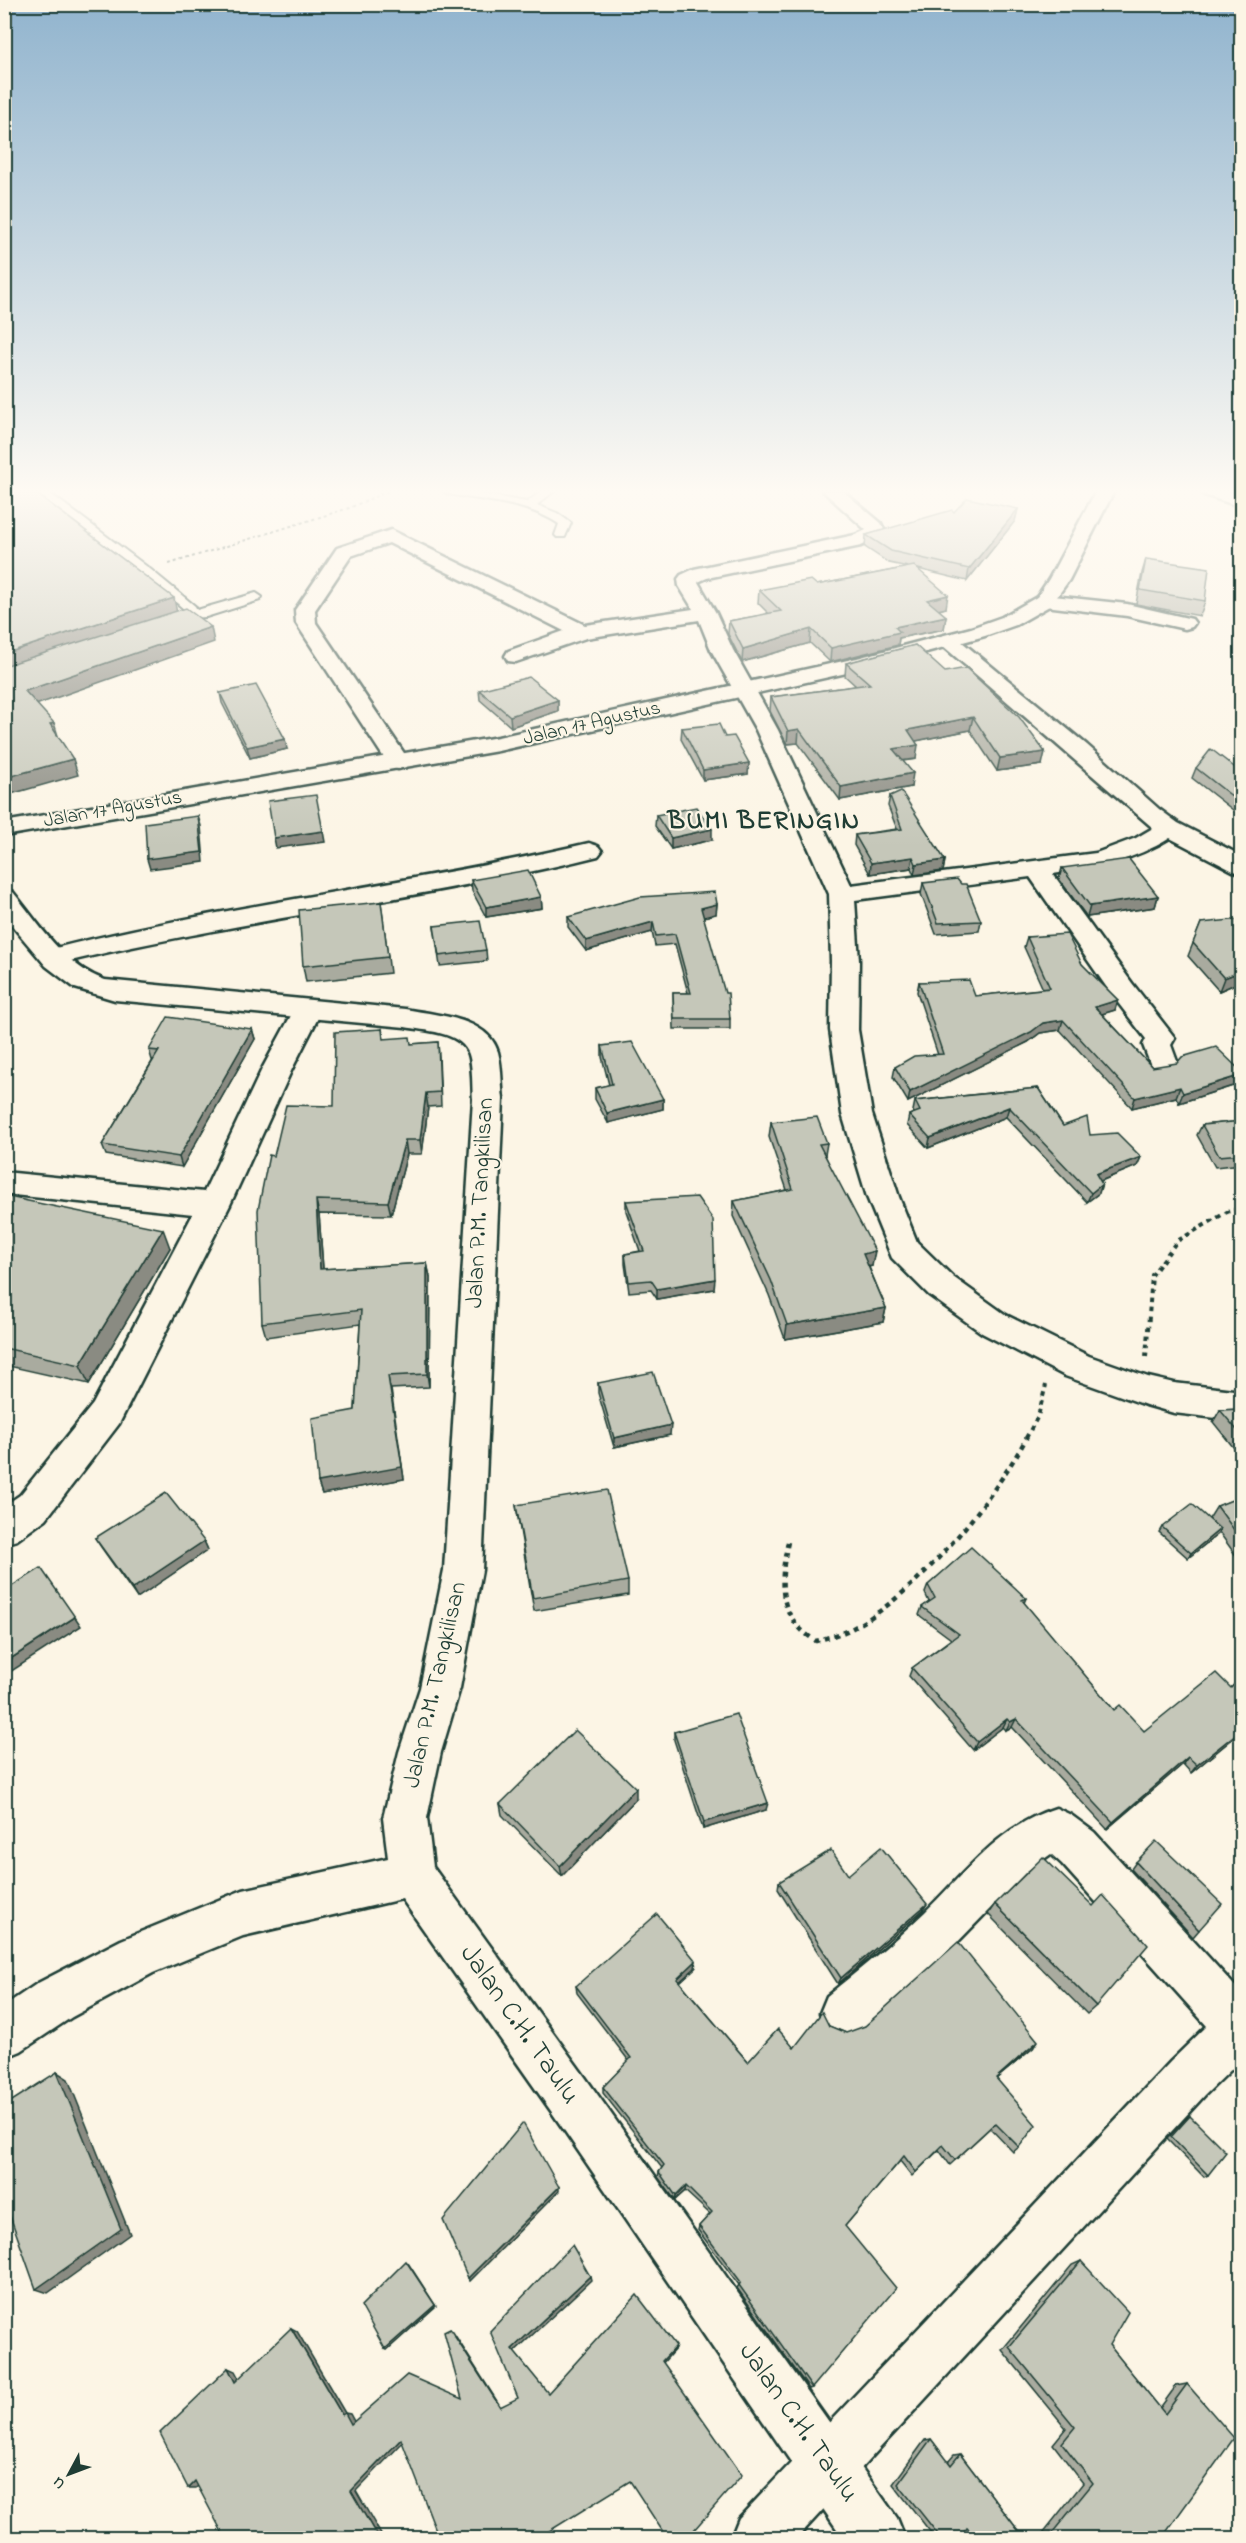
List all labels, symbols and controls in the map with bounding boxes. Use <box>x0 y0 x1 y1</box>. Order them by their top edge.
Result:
street label: Jalan 17 Agustus <box>520 694 664 755</box>
street label: Jalan 17 Agustus <box>41 784 185 837</box>
district label: BUMI BERINGIN <box>666 803 861 841</box>
street label: Jalan P.M. Tangkilisan <box>458 1097 504 1309</box>
street label: Jalan P.M. Tangkilisan <box>395 1578 477 1792</box>
street label: Jalan C.H. Taulu <box>449 1937 589 2113</box>
street label: Jalan C.H. Taulu <box>728 2335 868 2511</box>
north arrow <box>39 2444 99 2504</box>
text: U <box>47 2471 72 2494</box>

